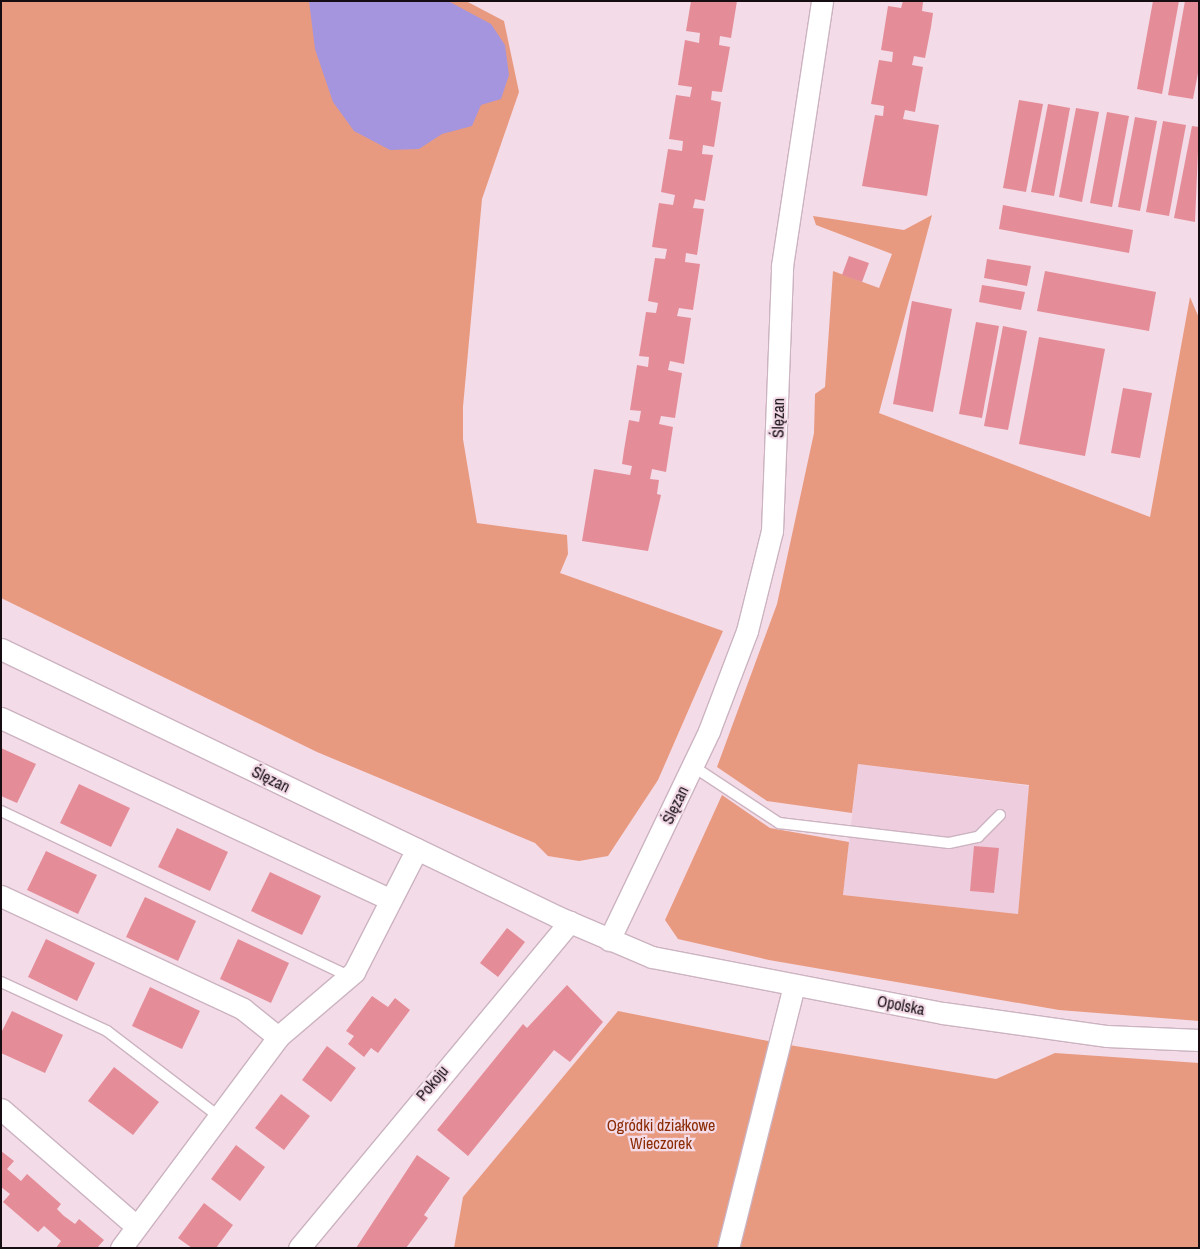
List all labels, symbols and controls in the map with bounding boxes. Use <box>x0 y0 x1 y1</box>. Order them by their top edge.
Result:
street label: Ślęzan <box>768 398 788 438</box>
street label: Ślęzan <box>249 762 293 796</box>
street label: Ślęzan <box>658 783 692 827</box>
street label: Opolska <box>876 991 926 1019</box>
street label: Pokoju <box>412 1061 452 1105</box>
park label: Ogródki działkowe Wieczorek <box>607 1115 715 1153</box>

